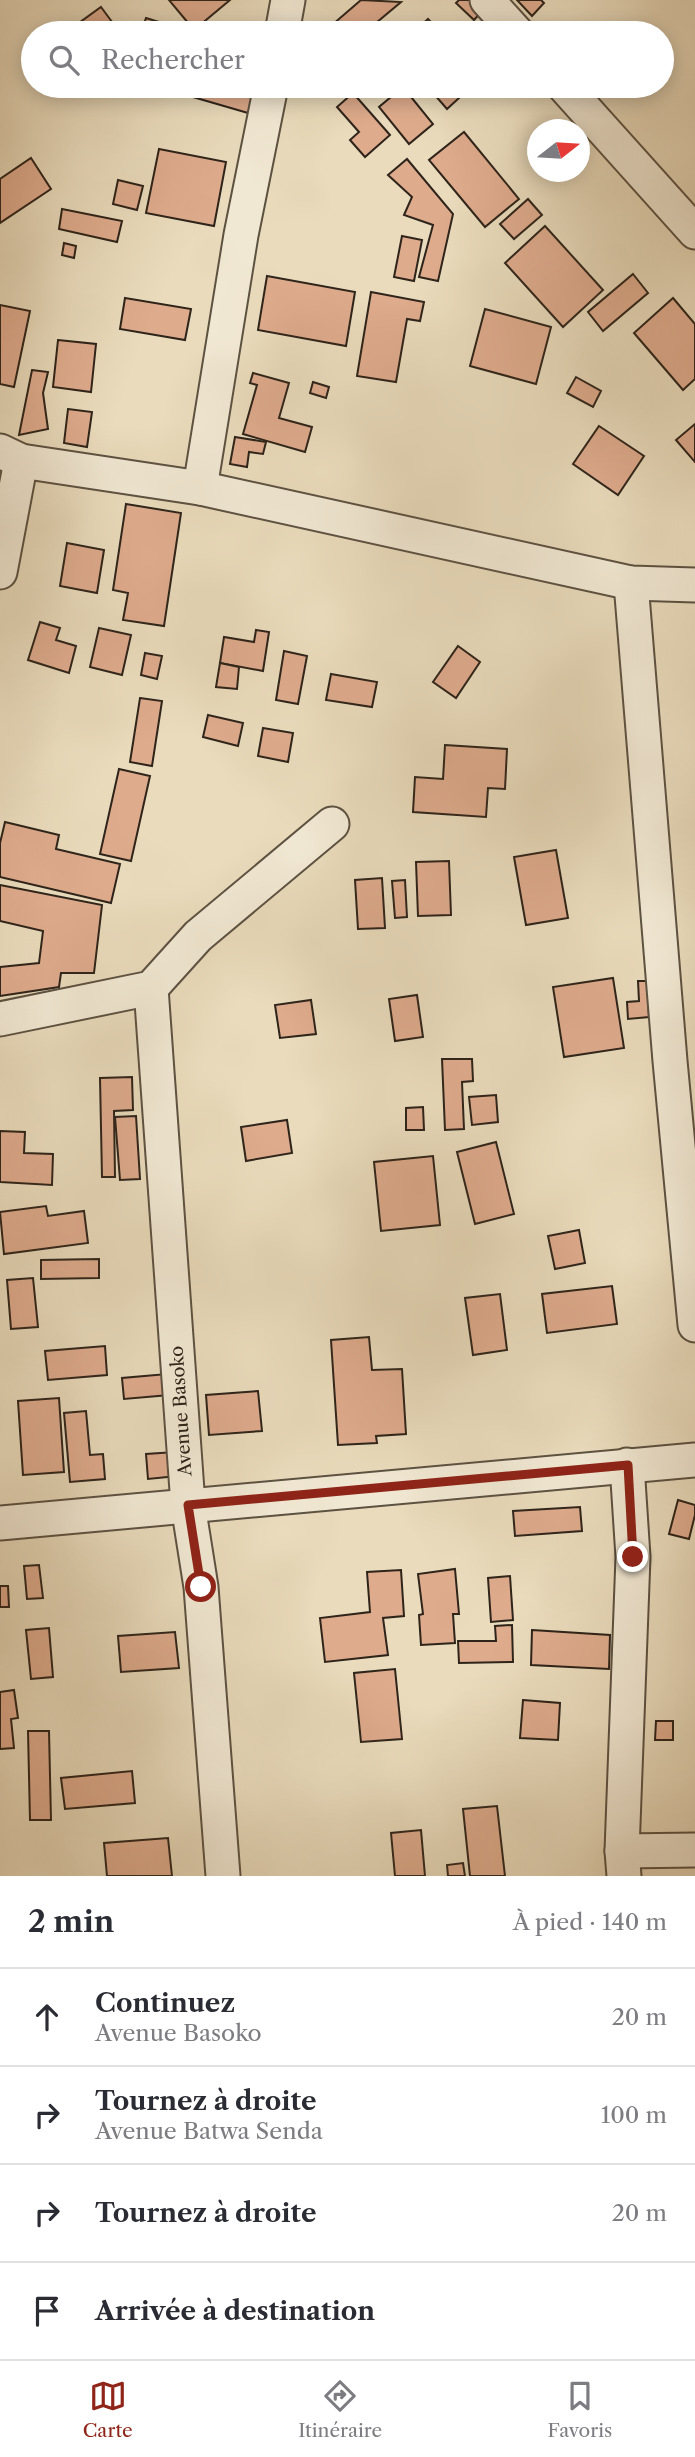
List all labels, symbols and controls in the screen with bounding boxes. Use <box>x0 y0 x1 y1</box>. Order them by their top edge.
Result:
search box <box>21 21 674 98</box>
icon: search <box>45 41 83 79</box>
text: Rechercher <box>101 44 245 76</box>
north arrow <box>527 119 590 182</box>
street label: Avenue Basoko <box>165 1345 197 1478</box>
route end <box>617 1541 648 1572</box>
route start <box>185 1571 216 1602</box>
text: 2 min <box>28 1903 114 1940</box>
text: À pied · 140 m <box>513 1908 667 1936</box>
text: Continuez <box>95 1987 235 2019</box>
icon: ahead <box>28 1998 66 2036</box>
text: 20 m <box>612 2003 667 2031</box>
text: Avenue Basoko <box>95 2019 262 2047</box>
text: Tournez à droite <box>95 2085 317 2117</box>
icon: right <box>28 2096 66 2134</box>
text: 100 m <box>601 2101 667 2129</box>
text: Avenue Batwa Senda <box>95 2117 323 2145</box>
icon: right <box>28 2194 66 2232</box>
text: Tournez à droite <box>95 2197 317 2229</box>
text: 20 m <box>612 2199 667 2227</box>
icon: arrive <box>28 2292 66 2330</box>
text: Arrivée à destination <box>95 2295 375 2327</box>
tab: Carte <box>83 2377 133 2442</box>
tab: Itinéraire <box>298 2377 382 2442</box>
tab: Favoris <box>548 2377 612 2442</box>

